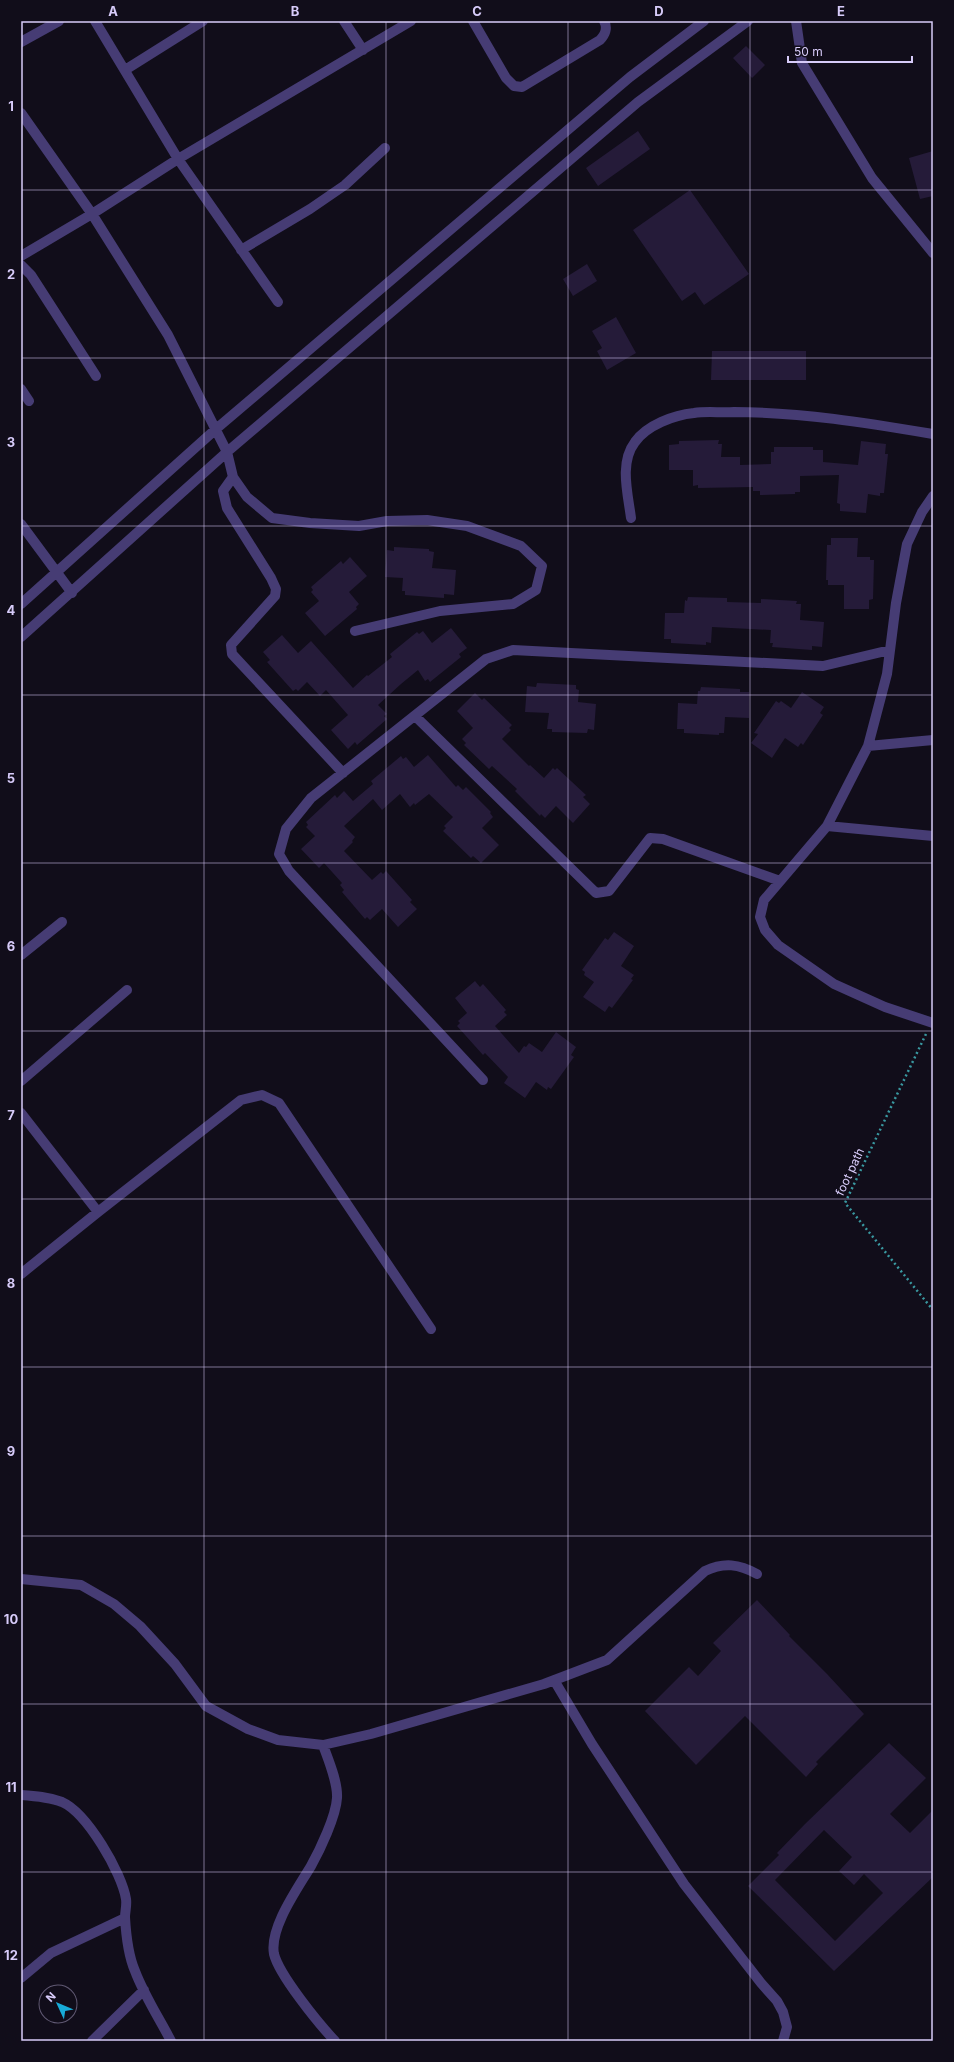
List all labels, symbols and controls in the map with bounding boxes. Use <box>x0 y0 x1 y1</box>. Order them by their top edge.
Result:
text: A <box>108 3 118 19</box>
text: B <box>291 3 300 19</box>
text: C <box>472 3 482 19</box>
text: D <box>654 3 664 19</box>
text: E <box>837 3 845 19</box>
scale bar <box>788 38 912 64</box>
text: 50 m <box>794 44 823 59</box>
text: 1 <box>8 98 14 114</box>
text: 2 <box>7 266 15 282</box>
text: 3 <box>7 434 15 450</box>
text: 4 <box>7 602 16 618</box>
text: 5 <box>7 770 15 786</box>
text: 6 <box>7 938 15 954</box>
text: 7 <box>7 1107 15 1123</box>
street label: foot path <box>832 1146 867 1198</box>
text: 8 <box>7 1275 15 1291</box>
text: 9 <box>7 1443 15 1459</box>
text: 10 <box>4 1611 18 1627</box>
text: 11 <box>5 1779 17 1795</box>
text: 12 <box>4 1947 18 1963</box>
north arrow <box>38 1984 78 2024</box>
text: N <box>43 1989 59 2005</box>

